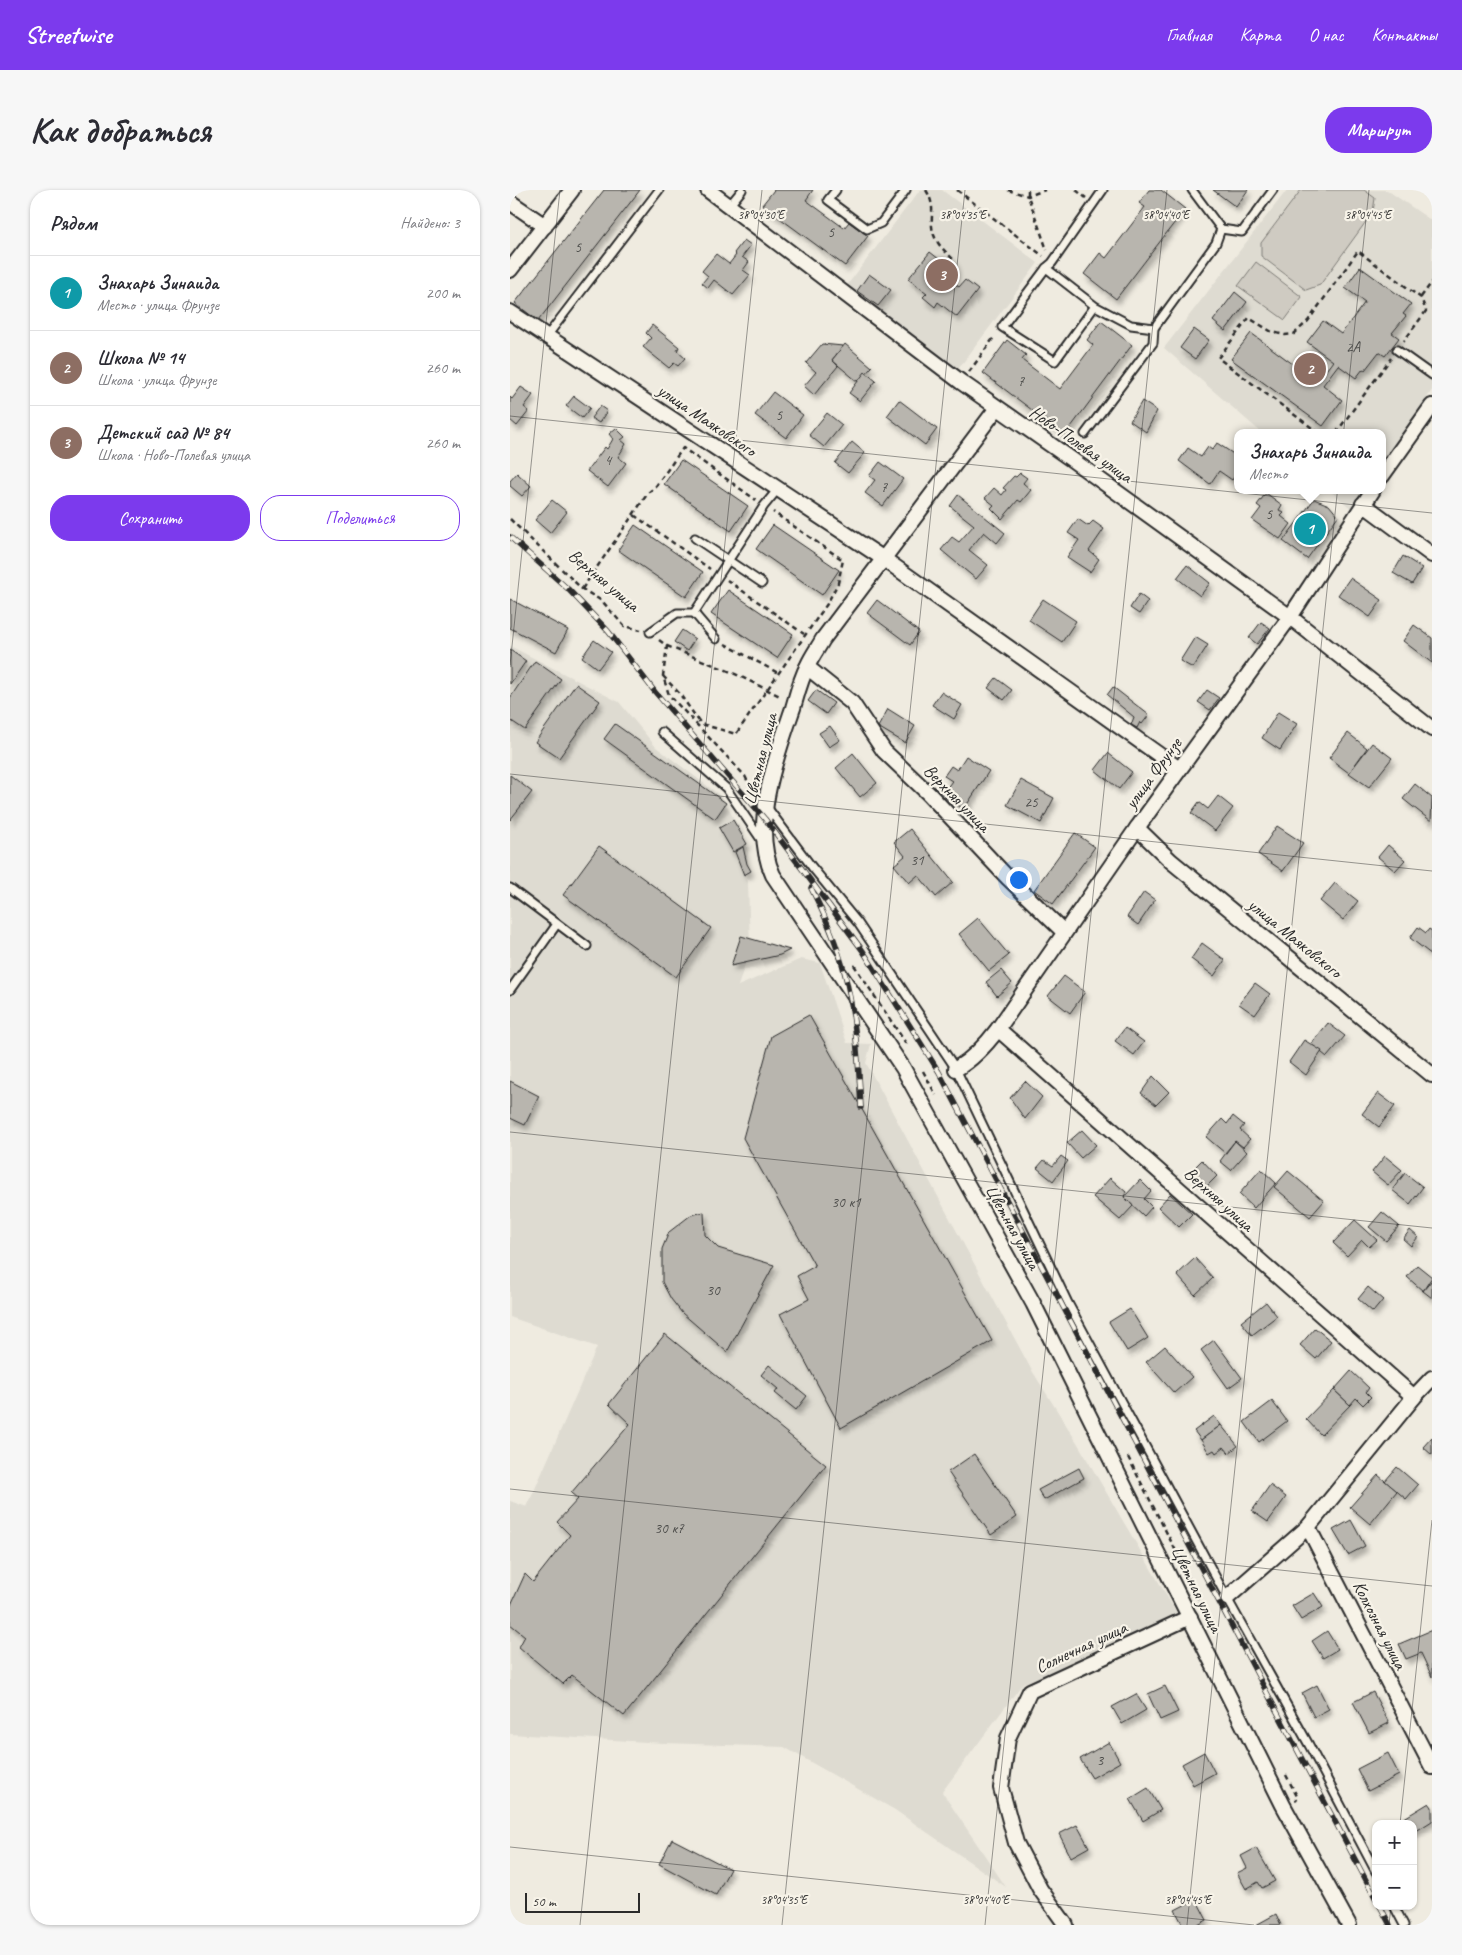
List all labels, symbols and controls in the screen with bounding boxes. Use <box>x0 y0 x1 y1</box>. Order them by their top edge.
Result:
text: Streetwise <box>25 20 111 50</box>
text: Главная <box>1167 24 1212 46</box>
text: Карта <box>1240 24 1281 46</box>
text: О нас <box>1309 24 1344 46</box>
text: Контакты <box>1372 24 1437 46</box>
button: Маршрут <box>1325 107 1432 153</box>
text: Как добраться <box>30 108 211 153</box>
text: 38°04'30"E <box>738 207 786 223</box>
text: 38°04'35"E <box>940 207 988 223</box>
text: 38°04'40"E <box>1143 207 1191 223</box>
text: 38°04'45"E <box>1345 207 1393 223</box>
text: Рядом <box>50 210 97 236</box>
text: Найдено: 3 <box>400 213 460 233</box>
house number: 5 <box>828 223 836 242</box>
house number: 5 <box>575 238 583 257</box>
pin: 3 <box>926 256 958 294</box>
text: Знахарь Зинаида <box>97 271 218 295</box>
text: 1 <box>62 283 70 303</box>
text: 200 m <box>426 283 460 303</box>
text: Место · улица Фрунзе <box>97 295 219 315</box>
house number: 2А <box>1346 338 1362 357</box>
text: Школа № 14 <box>97 346 184 370</box>
pin: 2 <box>1294 350 1326 388</box>
text: 2 <box>62 358 70 378</box>
text: 260 m <box>426 358 460 378</box>
text: Школа · улица Фрунзе <box>97 370 216 390</box>
house number: 7 <box>1018 372 1026 391</box>
street label: улица Маяковского <box>653 378 762 462</box>
street label: Ново-Полевая улица <box>1025 400 1138 488</box>
house number: 5 <box>776 406 784 425</box>
text: Детский сад № 84 <box>97 421 229 445</box>
popup <box>1234 429 1386 494</box>
text: 3 <box>62 433 70 453</box>
text: 260 m <box>426 433 460 453</box>
text: Знахарь Зинаида <box>1249 440 1371 464</box>
text: Школа · Ново-Полевая улица <box>97 445 250 465</box>
house number: 4 <box>605 451 613 470</box>
text: Место <box>1249 464 1287 484</box>
house number: 7 <box>881 478 889 497</box>
button: Сохранить <box>50 495 250 541</box>
button: Поделиться <box>260 495 460 541</box>
house number: 5 <box>1266 505 1274 524</box>
pin: 1 <box>1294 510 1326 548</box>
street label: Верхняя улица <box>564 544 645 617</box>
street label: Цветная улица <box>738 709 782 807</box>
street label: улица Фрунзе <box>1119 732 1188 814</box>
street label: Верхняя улица <box>919 759 996 838</box>
house number: 25 <box>1024 793 1039 812</box>
house number: 31 <box>910 851 925 870</box>
your location <box>1006 867 1032 893</box>
street label: улица Маяковского <box>1243 893 1348 984</box>
street label: Верхняя улица <box>1180 1162 1260 1237</box>
street label: Цветная улица <box>981 1181 1046 1275</box>
house number: 30 к1 <box>831 1193 862 1212</box>
house number: 30 <box>706 1281 721 1300</box>
house number: 30 к7 <box>654 1519 685 1538</box>
street label: Цветная улица <box>1167 1542 1228 1637</box>
street label: Колхозная улица <box>1348 1577 1412 1674</box>
street label: Солнечная улица <box>1032 1616 1131 1678</box>
house number: 3 <box>1097 1751 1105 1770</box>
map controls <box>1372 1820 1417 1910</box>
button: + <box>1372 1820 1417 1865</box>
button: − <box>1372 1865 1417 1910</box>
scale bar <box>525 1890 640 1913</box>
text: 38°04'35"E <box>761 1892 809 1908</box>
text: 38°04'40"E <box>963 1892 1011 1908</box>
text: 38°04'45"E <box>1165 1892 1213 1908</box>
text: 50 m <box>532 1893 556 1910</box>

